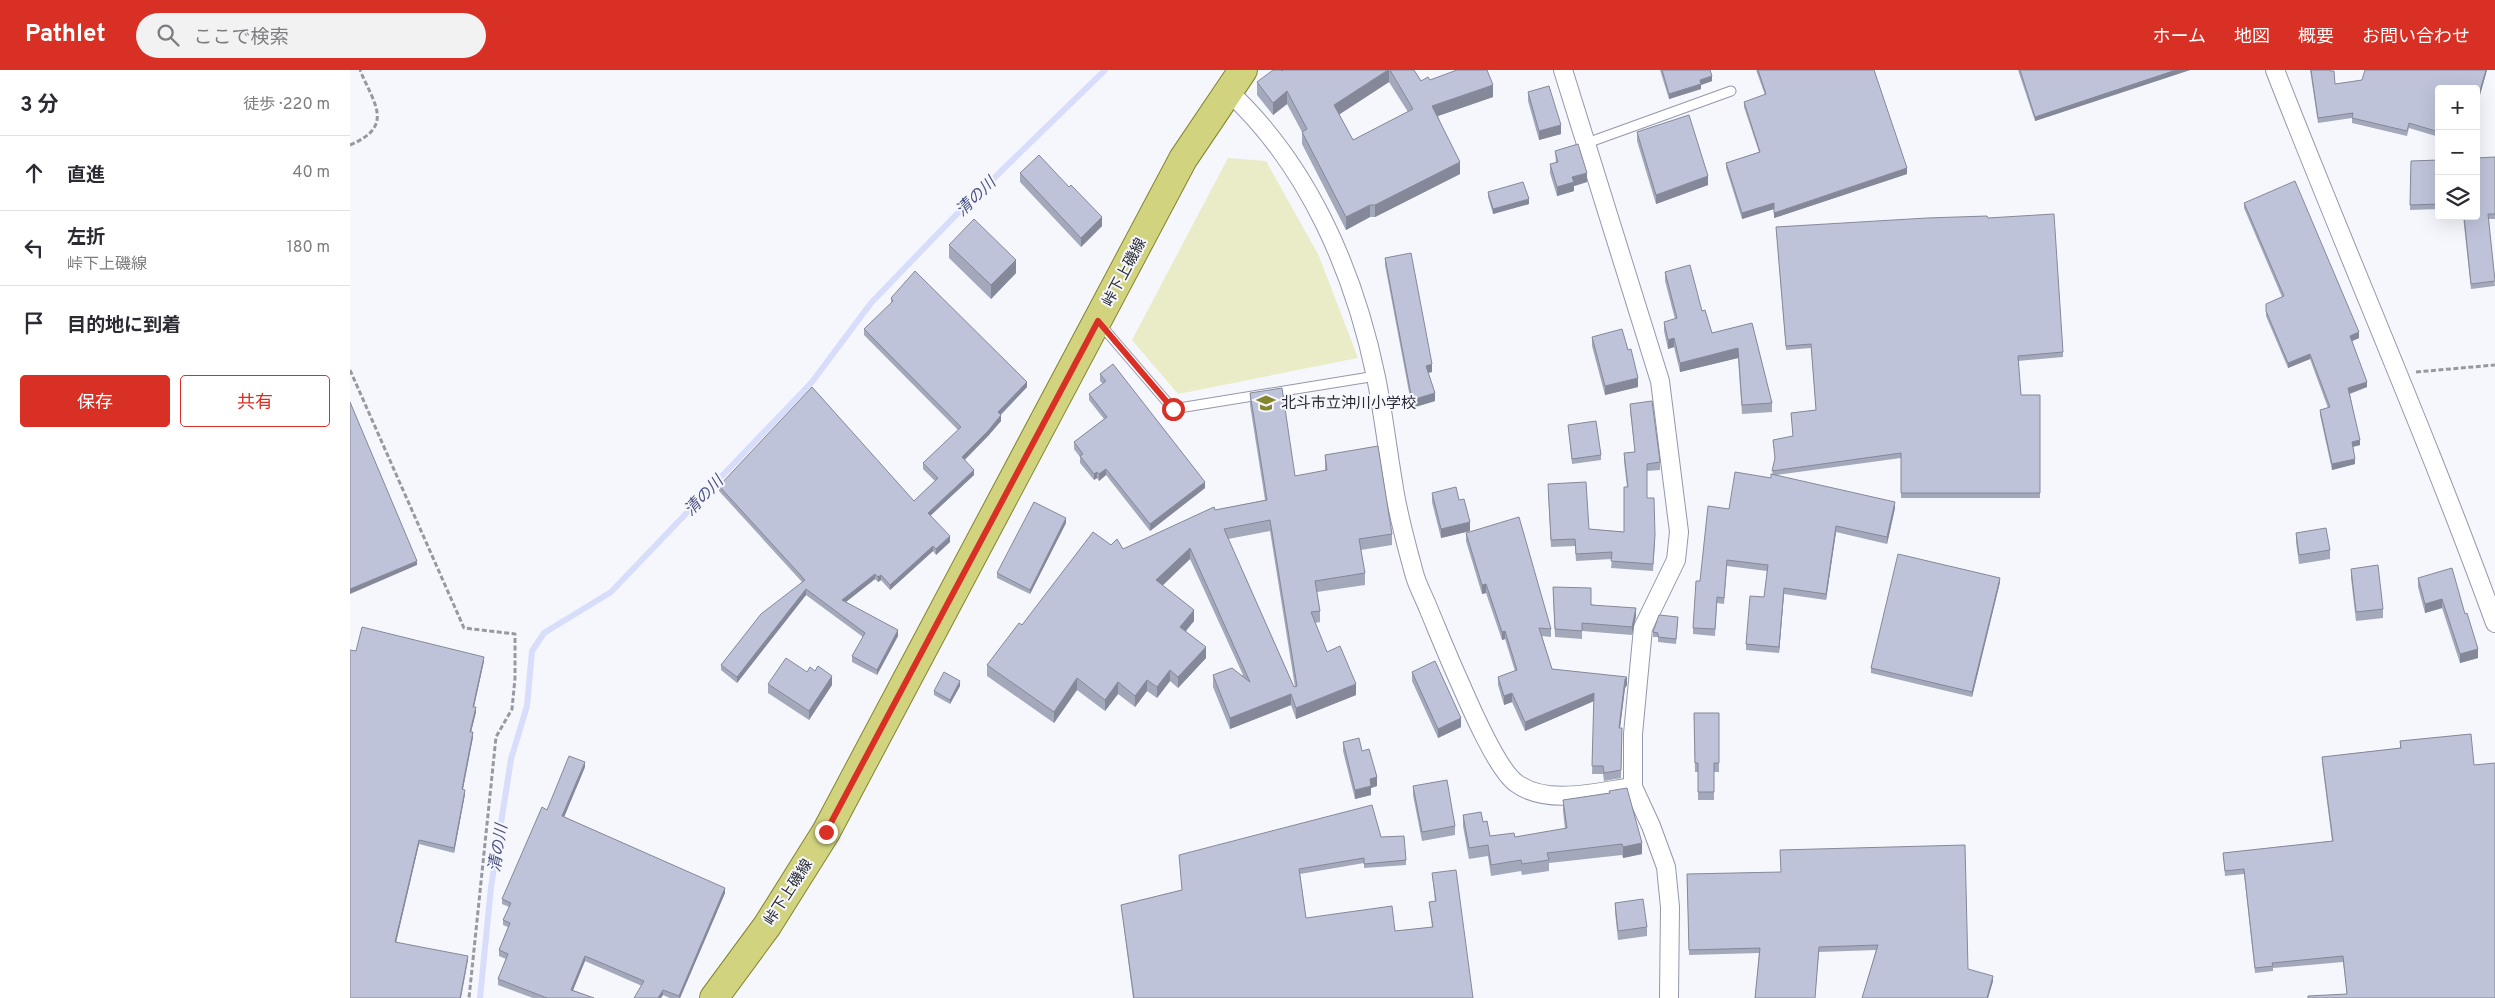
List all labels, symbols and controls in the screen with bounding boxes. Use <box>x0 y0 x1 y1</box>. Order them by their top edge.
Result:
search box <box>136 13 486 58</box>
text: Pathlet <box>25 20 106 50</box>
icon: search <box>154 21 182 49</box>
text: ここで検索 <box>194 26 289 50</box>
text: ホーム <box>2153 26 2206 49</box>
text: 地図 <box>2234 26 2270 49</box>
text: 概要 <box>2298 26 2334 49</box>
text: お問い合わせ <box>2362 26 2470 49</box>
map controls <box>2435 85 2480 220</box>
button: + <box>2435 85 2480 130</box>
text: 3 分 <box>20 92 59 119</box>
text: 徒歩 · 220 m <box>243 95 330 115</box>
button: − <box>2435 130 2480 175</box>
icon: ahead <box>20 159 48 187</box>
text: 40 m <box>292 163 330 183</box>
text: 直進 <box>67 164 105 188</box>
water label: 清の川 <box>952 172 1002 221</box>
button: layers <box>2435 175 2480 220</box>
text: 左折 <box>67 226 105 250</box>
icon: left <box>20 234 48 262</box>
street label: 峠下上磯線 <box>1099 235 1151 310</box>
text: 180 m <box>287 238 330 258</box>
text: 峠下上磯線 <box>67 255 147 275</box>
icon: arrive <box>20 309 48 337</box>
text: 目的地に到着 <box>67 314 181 338</box>
button: 保存 <box>20 375 170 427</box>
button: 共有 <box>180 375 330 427</box>
school or university icon: 北斗市立沖川小学校 <box>1255 392 1277 414</box>
place label: 北斗市立沖川小学校 <box>1281 394 1416 414</box>
route start <box>1162 398 1185 421</box>
water label: 清の川 <box>681 471 730 521</box>
water label: 清の川 <box>485 821 513 874</box>
route end <box>815 821 838 844</box>
street label: 峠下上磯線 <box>761 856 818 929</box>

